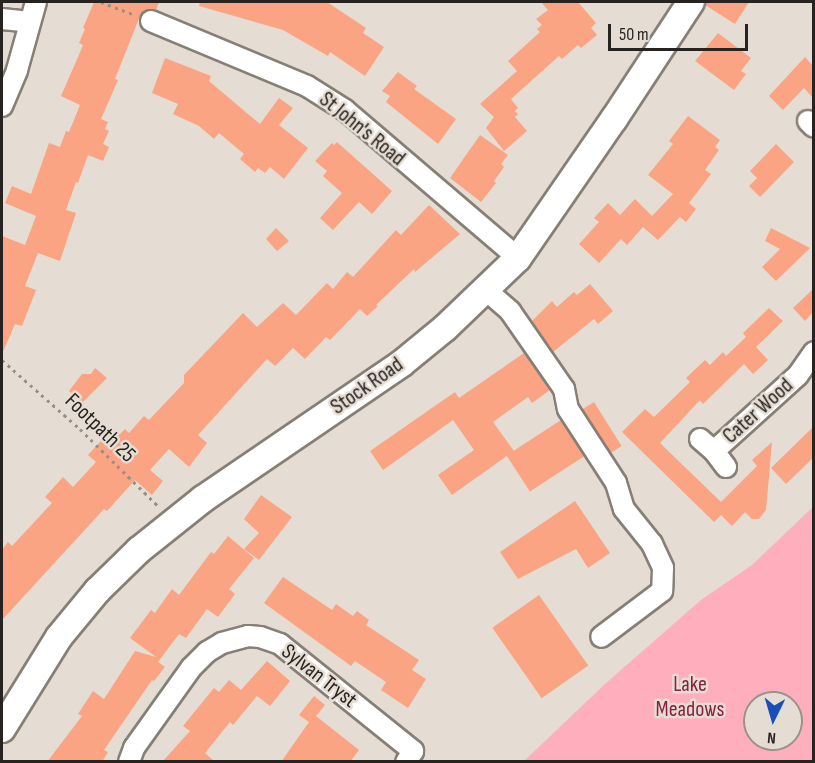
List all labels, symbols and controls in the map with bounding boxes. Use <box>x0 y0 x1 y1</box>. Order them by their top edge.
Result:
scale bar <box>611 12 750 50</box>
text: 50 m <box>619 24 649 45</box>
street label: St John's Road <box>314 86 410 172</box>
street label: Stock Road <box>326 352 408 420</box>
street label: Cater Wood <box>717 373 799 449</box>
street label: Footpath 25 <box>59 388 141 468</box>
street label: Sylvan Tryst <box>276 638 362 714</box>
park label: Lake Meadows <box>656 671 724 722</box>
north arrow <box>743 691 803 751</box>
text: N <box>766 728 777 747</box>

